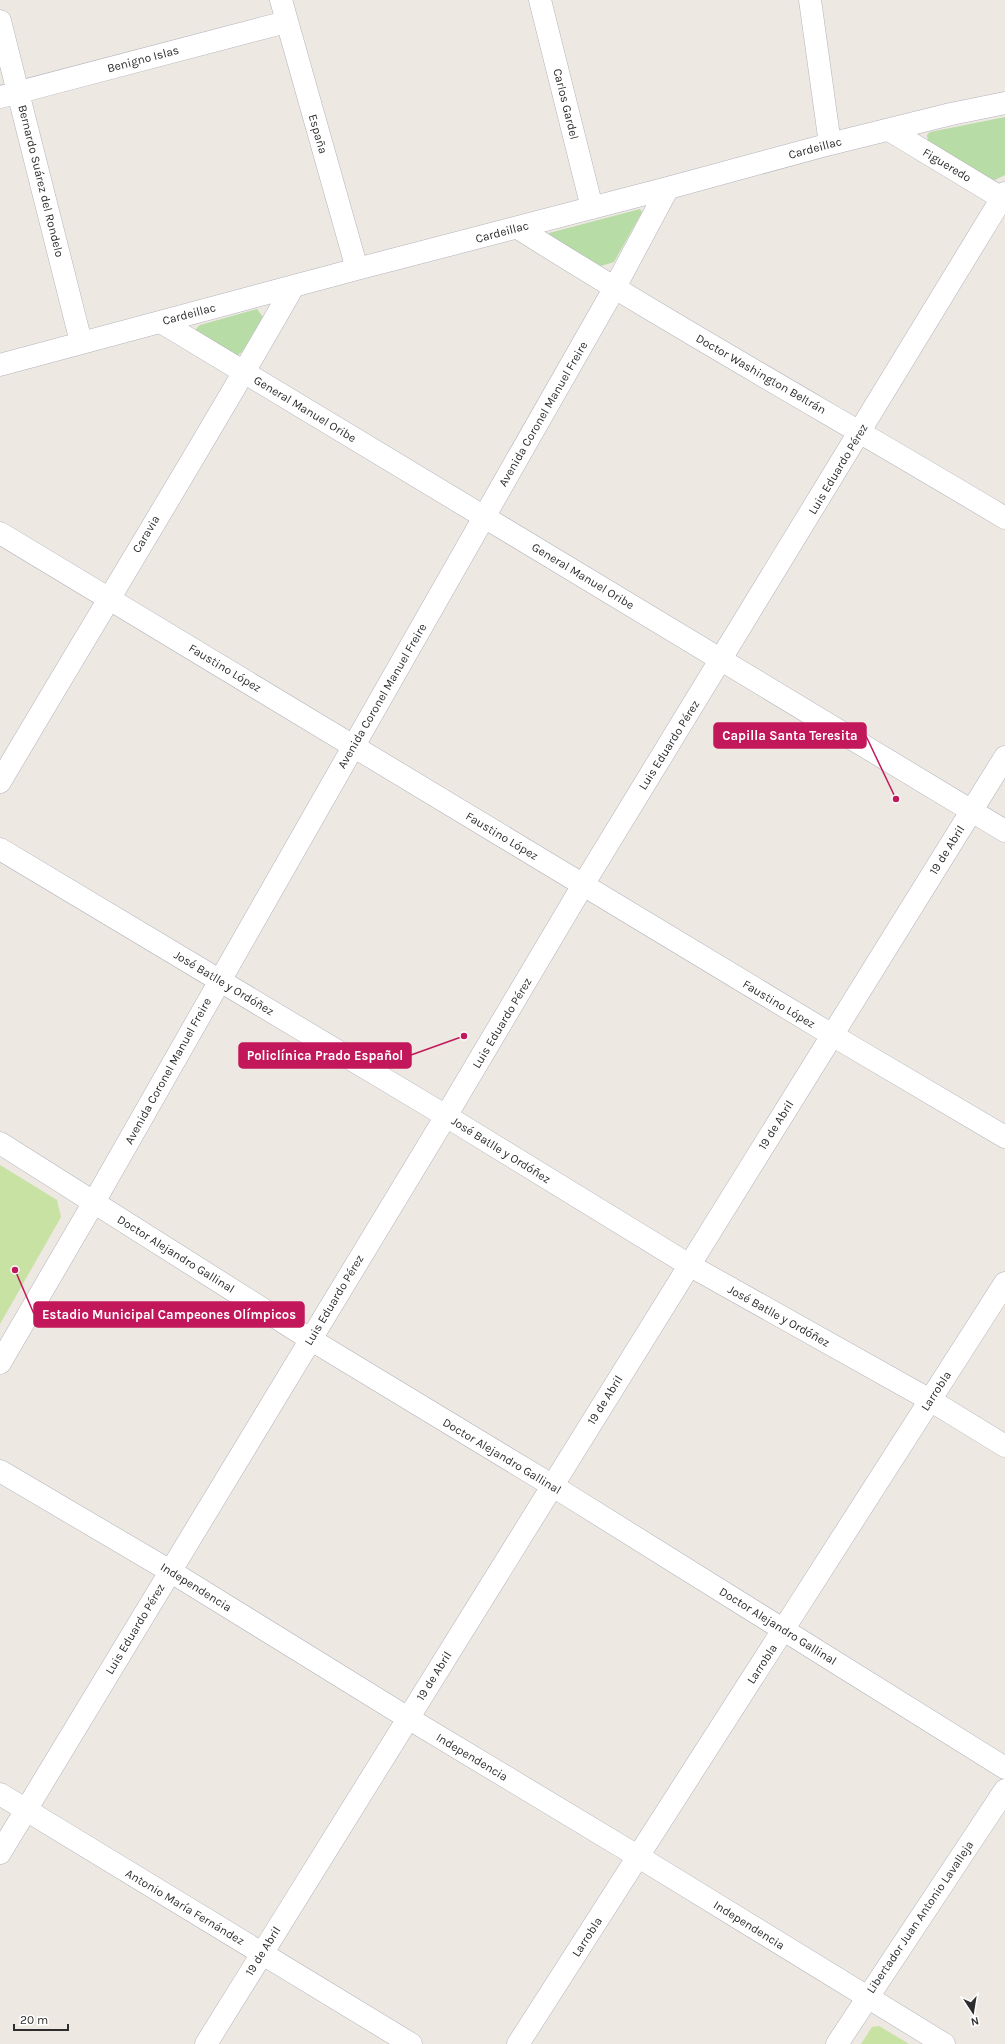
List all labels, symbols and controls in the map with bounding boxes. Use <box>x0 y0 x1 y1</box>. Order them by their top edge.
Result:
street label: Benigno Islas <box>106 43 180 75</box>
street label: Carlos Gardel <box>550 67 582 141</box>
street label: Bernardo Suárez del Rondelo <box>15 103 67 259</box>
street label: España <box>306 113 330 155</box>
street label: Cardeillac <box>787 134 843 162</box>
street label: Figueredo <box>920 145 974 185</box>
street label: Cardeillac <box>474 218 530 246</box>
street label: Cardeillac <box>161 300 217 328</box>
street label: Doctor Washington Beltrán <box>693 331 829 417</box>
street label: Avenida Coronel Manuel Freire <box>496 339 590 489</box>
street label: General Manuel Oribe <box>251 373 359 445</box>
street label: Luis Eduardo Pérez <box>805 421 871 517</box>
street label: Caravia <box>129 513 163 555</box>
street label: General Manuel Oribe <box>529 540 637 612</box>
street label: Avenida Coronel Manuel Freire <box>335 621 429 771</box>
street label: Faustino López <box>186 641 264 695</box>
street label: Luis Eduardo Pérez <box>636 697 702 792</box>
callout: Capilla Santa Teresita <box>714 723 866 748</box>
text: Capilla Santa Teresita <box>722 728 858 743</box>
street label: Faustino López <box>463 809 541 863</box>
street label: 19 de Abril <box>926 823 968 877</box>
street label: José Batlle y Ordóñez <box>171 948 277 1019</box>
street label: Luis Eduardo Pérez <box>469 975 535 1071</box>
street label: Faustino López <box>740 977 818 1031</box>
street label: Avenida Coronel Manuel Freire <box>122 995 214 1147</box>
callout: Policlínica Prado Español <box>239 1043 411 1068</box>
text: Policlínica Prado Español <box>247 1048 403 1063</box>
street label: 19 de Abril <box>755 1098 797 1152</box>
street label: José Batlle y Ordóñez <box>449 1114 553 1186</box>
street label: Doctor Alejandro Gallinal <box>115 1212 237 1296</box>
street label: Luis Eduardo Pérez <box>301 1252 367 1348</box>
street label: José Batlle y Ordóñez <box>726 1282 833 1350</box>
callout: Estadio Municipal Campeones Olímpicos <box>34 1302 304 1327</box>
text: Estadio Municipal Campeones Olímpicos <box>42 1307 296 1322</box>
street label: Larrobla <box>918 1369 954 1413</box>
street label: 19 de Abril <box>584 1373 626 1427</box>
street label: Doctor Alejandro Gallinal <box>440 1415 564 1497</box>
street label: Independencia <box>158 1560 234 1614</box>
street label: Luis Eduardo Pérez <box>102 1581 168 1677</box>
street label: Doctor Alejandro Gallinal <box>717 1584 839 1668</box>
street label: Larrobla <box>744 1642 780 1686</box>
street label: 19 de Abril <box>413 1649 455 1703</box>
street label: Independencia <box>434 1730 510 1784</box>
street label: Libertador Juan Antonio Lavalleja <box>864 1838 976 1996</box>
street label: Antonio María Fernández <box>123 1866 247 1948</box>
street label: Independencia <box>711 1898 787 1952</box>
street label: Larrobla <box>569 1915 605 1959</box>
street label: 19 de Abril <box>242 1924 284 1978</box>
north arrow <box>953 1992 993 2032</box>
scale bar <box>14 2006 68 2032</box>
text: 20 m <box>20 2013 48 2027</box>
text: N <box>970 2014 980 2028</box>

